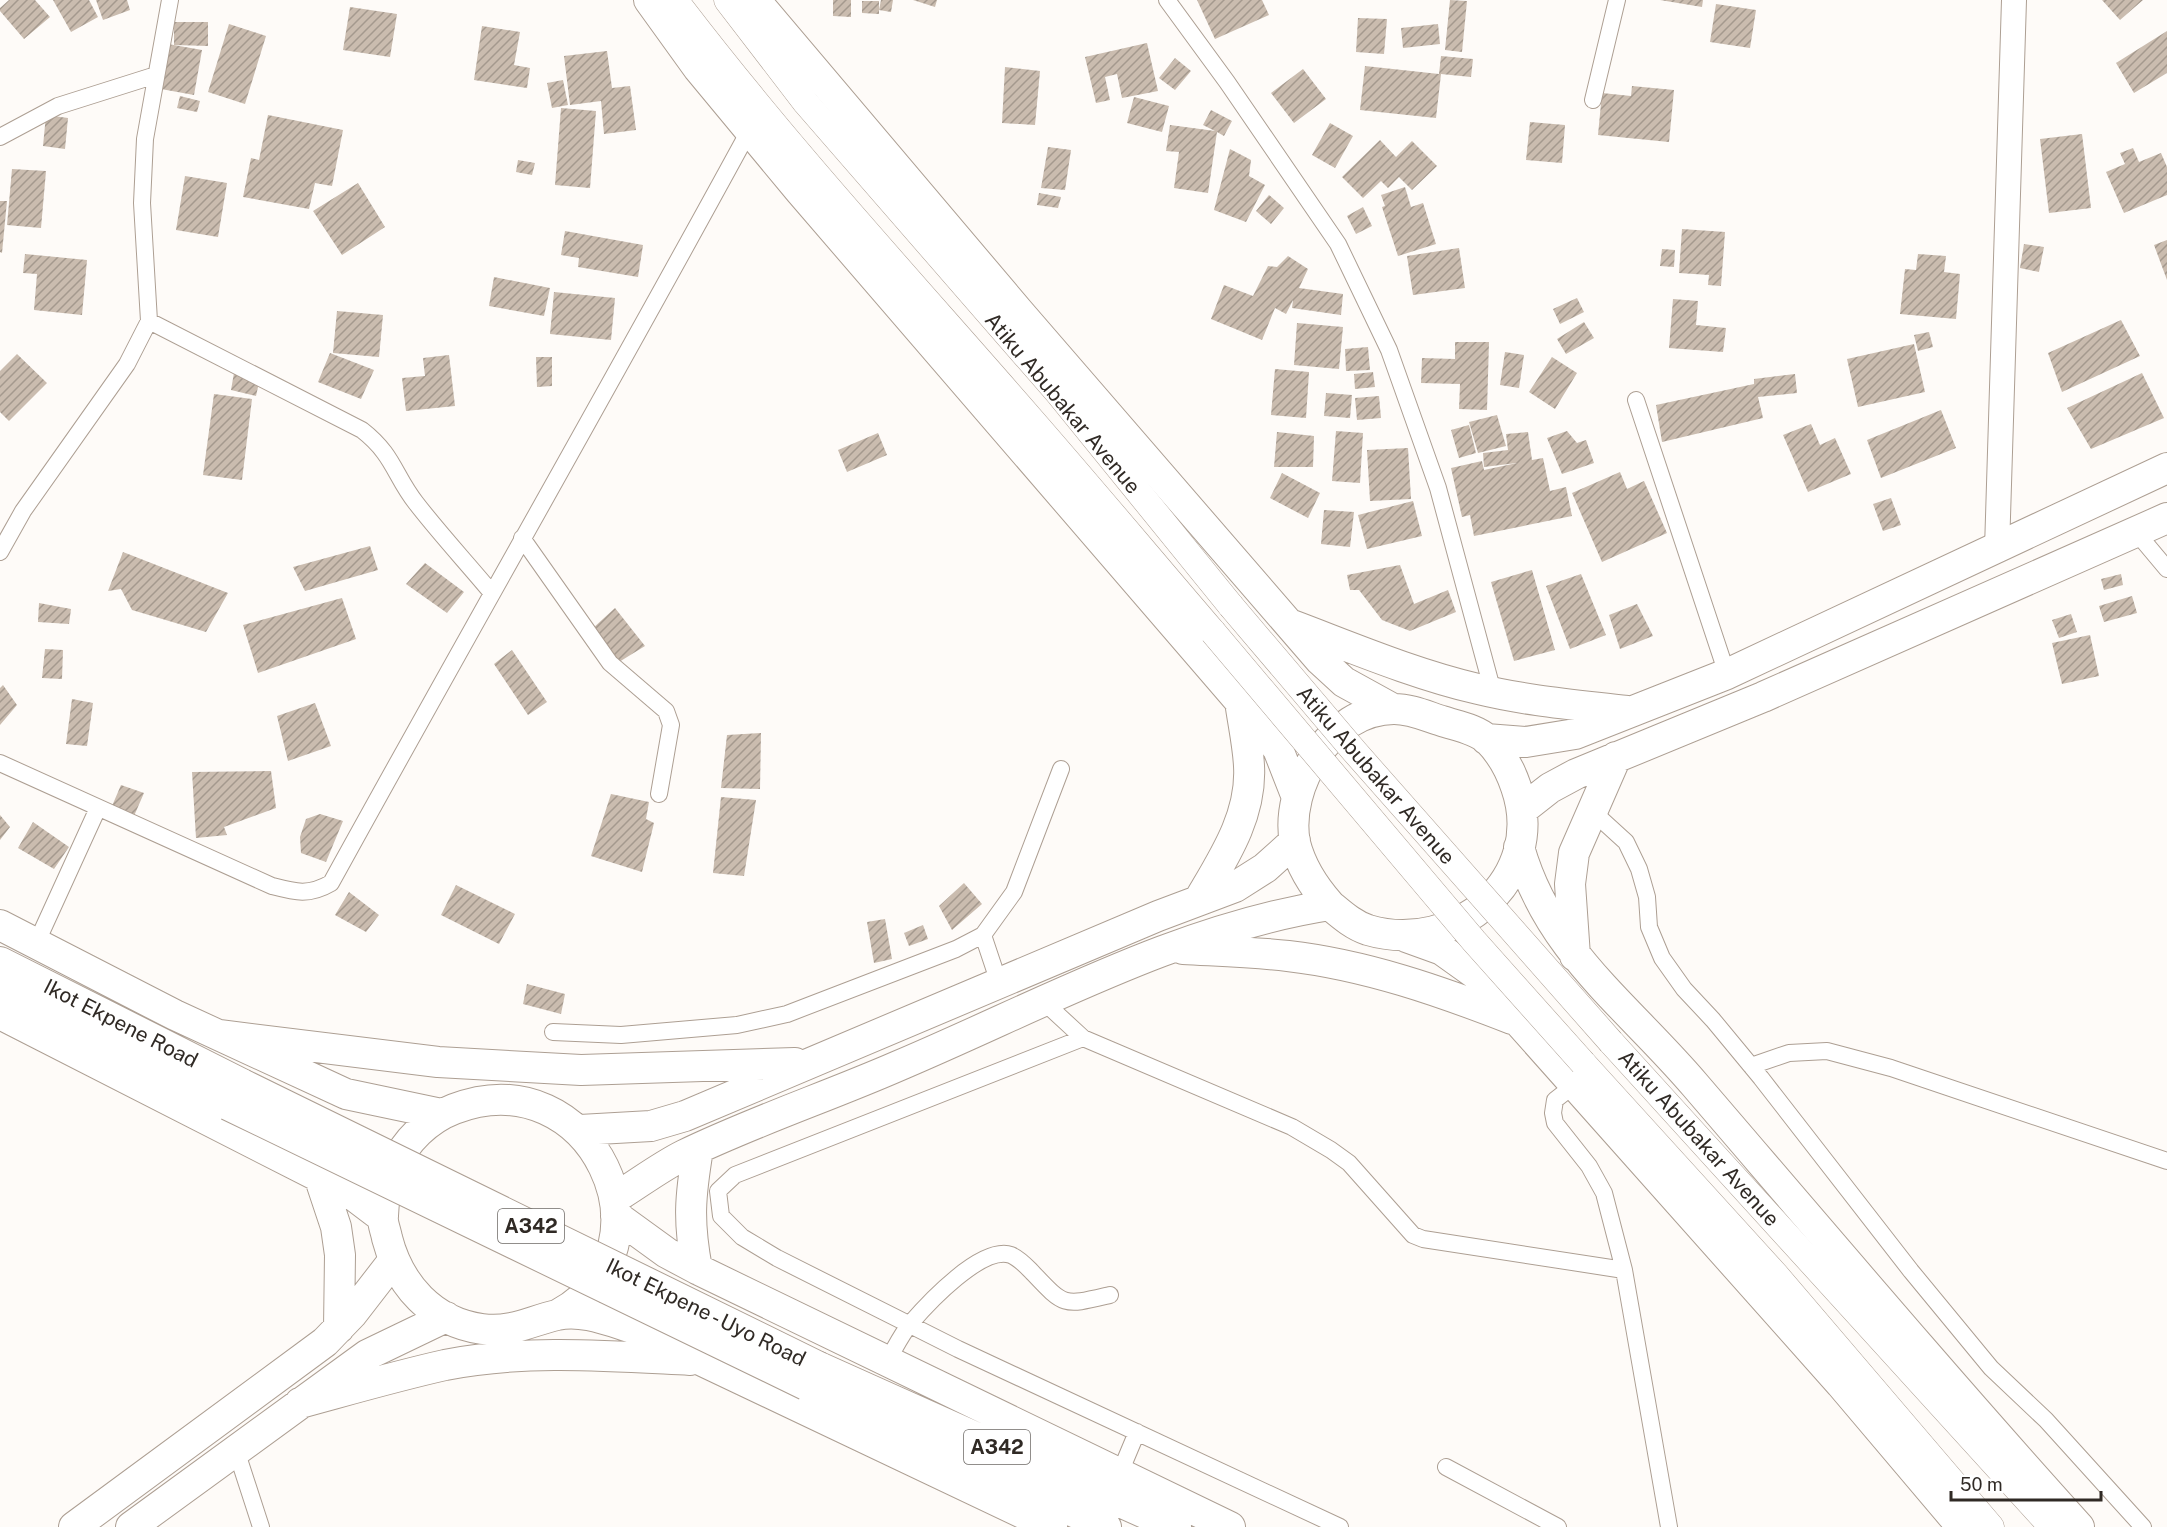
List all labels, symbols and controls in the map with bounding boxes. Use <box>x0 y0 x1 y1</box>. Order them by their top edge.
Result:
street label: Atiku Abubakar Avenue <box>980 307 1146 499</box>
street label: Atiku Abubakar Avenue <box>1292 681 1460 869</box>
street label: Ikot Ekpene Road <box>40 973 202 1073</box>
street label: Atiku Abubakar Avenue <box>1613 1045 1785 1231</box>
road number: A342 <box>498 1209 564 1243</box>
street label: Ikot Ekpene - Uyo Road <box>602 1253 810 1371</box>
road number: A342 <box>964 1430 1030 1464</box>
scale bar <box>1951 1464 2101 1502</box>
text: 50 m <box>1960 1474 2003 1495</box>

